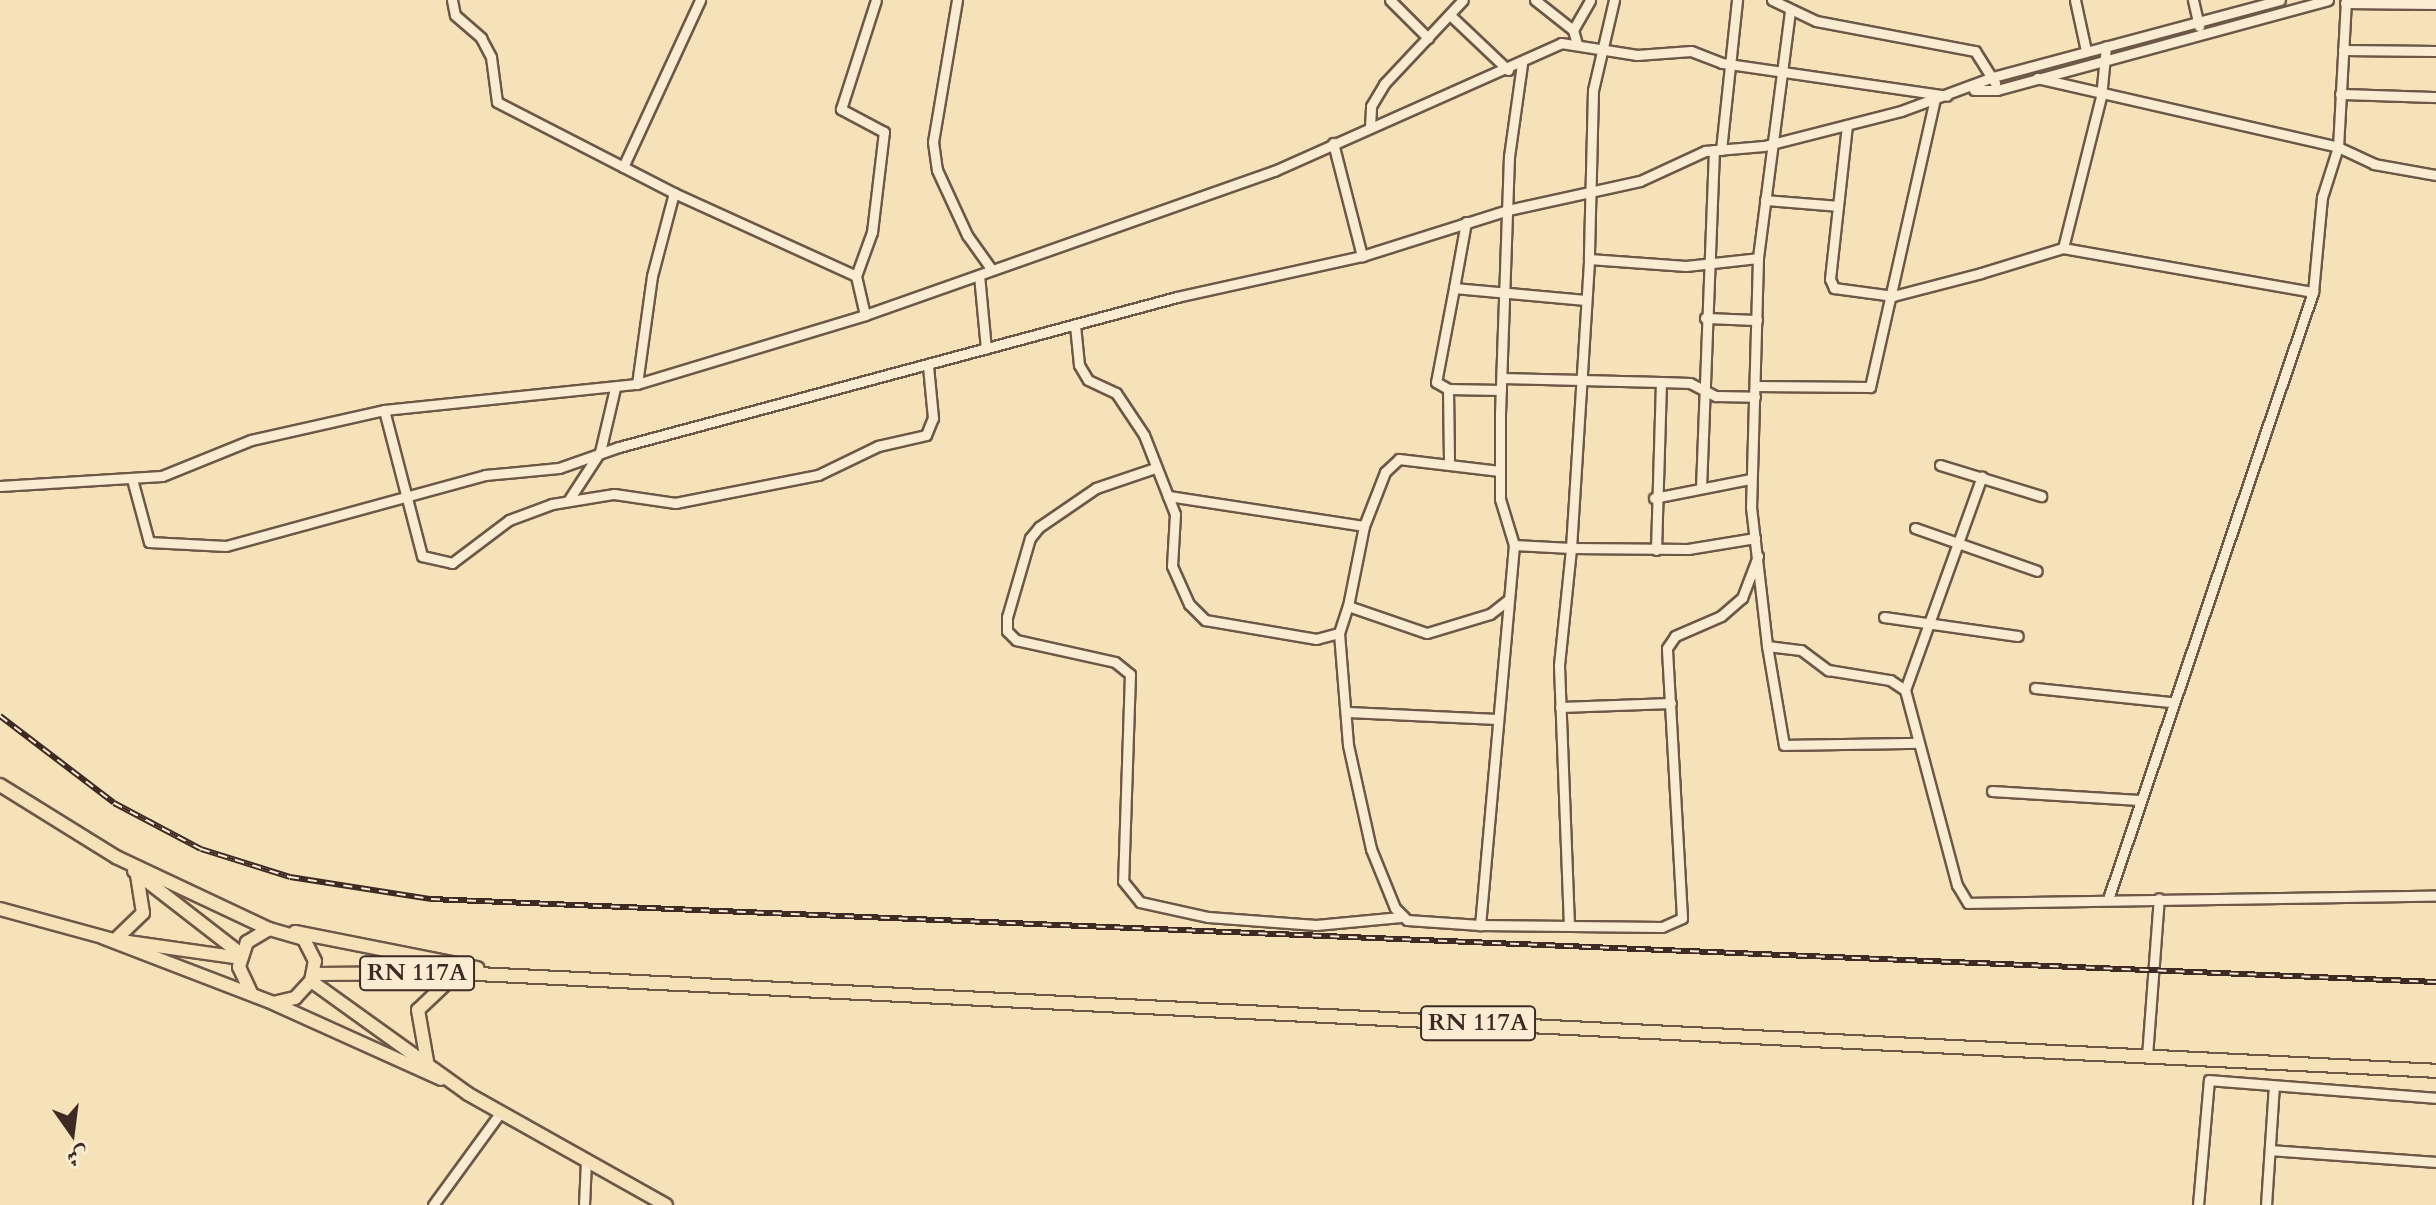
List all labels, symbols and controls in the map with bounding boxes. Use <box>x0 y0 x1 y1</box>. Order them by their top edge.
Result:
road number: RN 117A <box>359 953 475 993</box>
road number: RN 117A <box>1420 1003 1536 1043</box>
north arrow <box>32 1093 112 1173</box>
text: ش <box>64 1139 92 1173</box>

